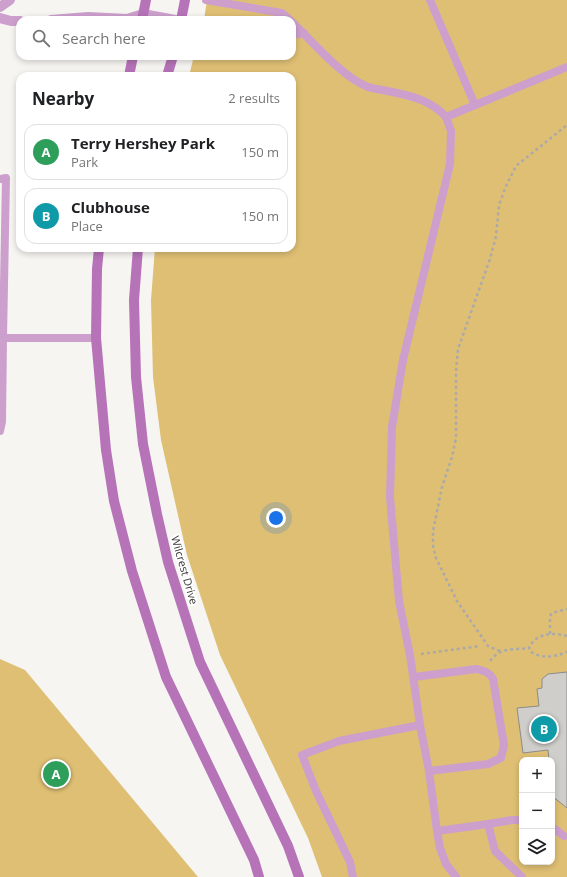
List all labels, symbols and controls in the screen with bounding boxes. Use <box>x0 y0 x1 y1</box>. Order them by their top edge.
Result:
search box <box>16 16 296 60</box>
icon: search <box>30 27 52 49</box>
text: Search here <box>62 28 146 48</box>
text: Nearby <box>32 87 94 110</box>
text: 2 results <box>228 89 280 107</box>
text: Terry Hershey Park <box>71 133 215 153</box>
text: A <box>42 143 50 161</box>
text: 150 m <box>241 143 279 161</box>
text: Park <box>71 153 98 171</box>
text: Clubhouse <box>71 197 150 217</box>
text: B <box>42 207 50 225</box>
text: 150 m <box>241 207 279 225</box>
text: Place <box>71 217 103 235</box>
your location <box>266 508 286 528</box>
street label: Wilcrest Drive <box>168 534 202 606</box>
pin: B <box>531 714 557 744</box>
map controls <box>519 757 555 865</box>
button: + <box>519 757 555 793</box>
pin: A <box>43 759 69 789</box>
button: − <box>519 793 555 829</box>
button: layers <box>519 829 555 865</box>

